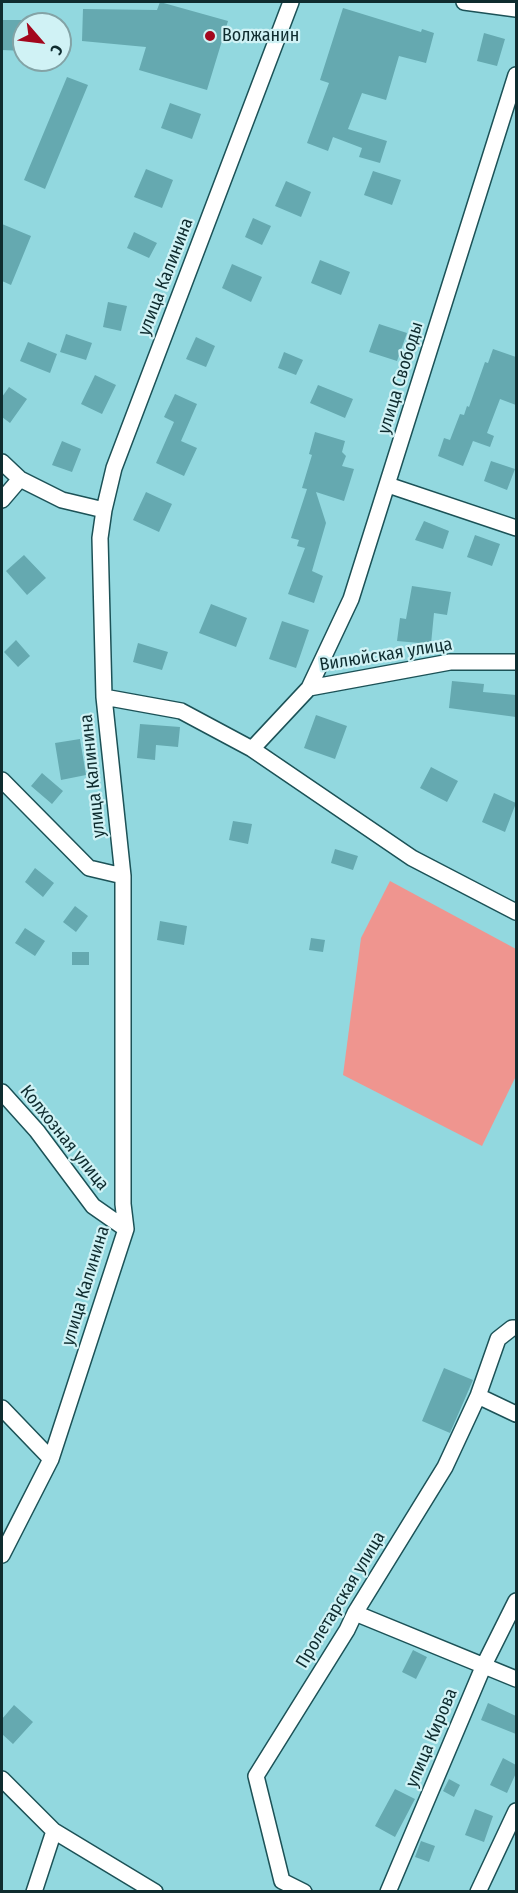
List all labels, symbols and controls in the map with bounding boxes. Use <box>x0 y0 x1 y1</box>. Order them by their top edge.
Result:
north arrow <box>12 12 72 72</box>
place label: Волжанин <box>222 25 299 47</box>
marker: Волжанин <box>203 29 217 43</box>
text: С <box>46 42 67 58</box>
street label: улица Калинина <box>134 215 198 339</box>
street label: улица Свободы <box>374 319 428 437</box>
street label: Вилюйская улица <box>318 634 454 676</box>
street label: улица Калинина <box>76 713 110 839</box>
street label: Колхозная улица <box>15 1081 113 1195</box>
street label: улица Калинина <box>58 1223 114 1349</box>
street label: Пролетарская улица <box>292 1528 390 1672</box>
street label: улица Кирова <box>401 1685 463 1791</box>

